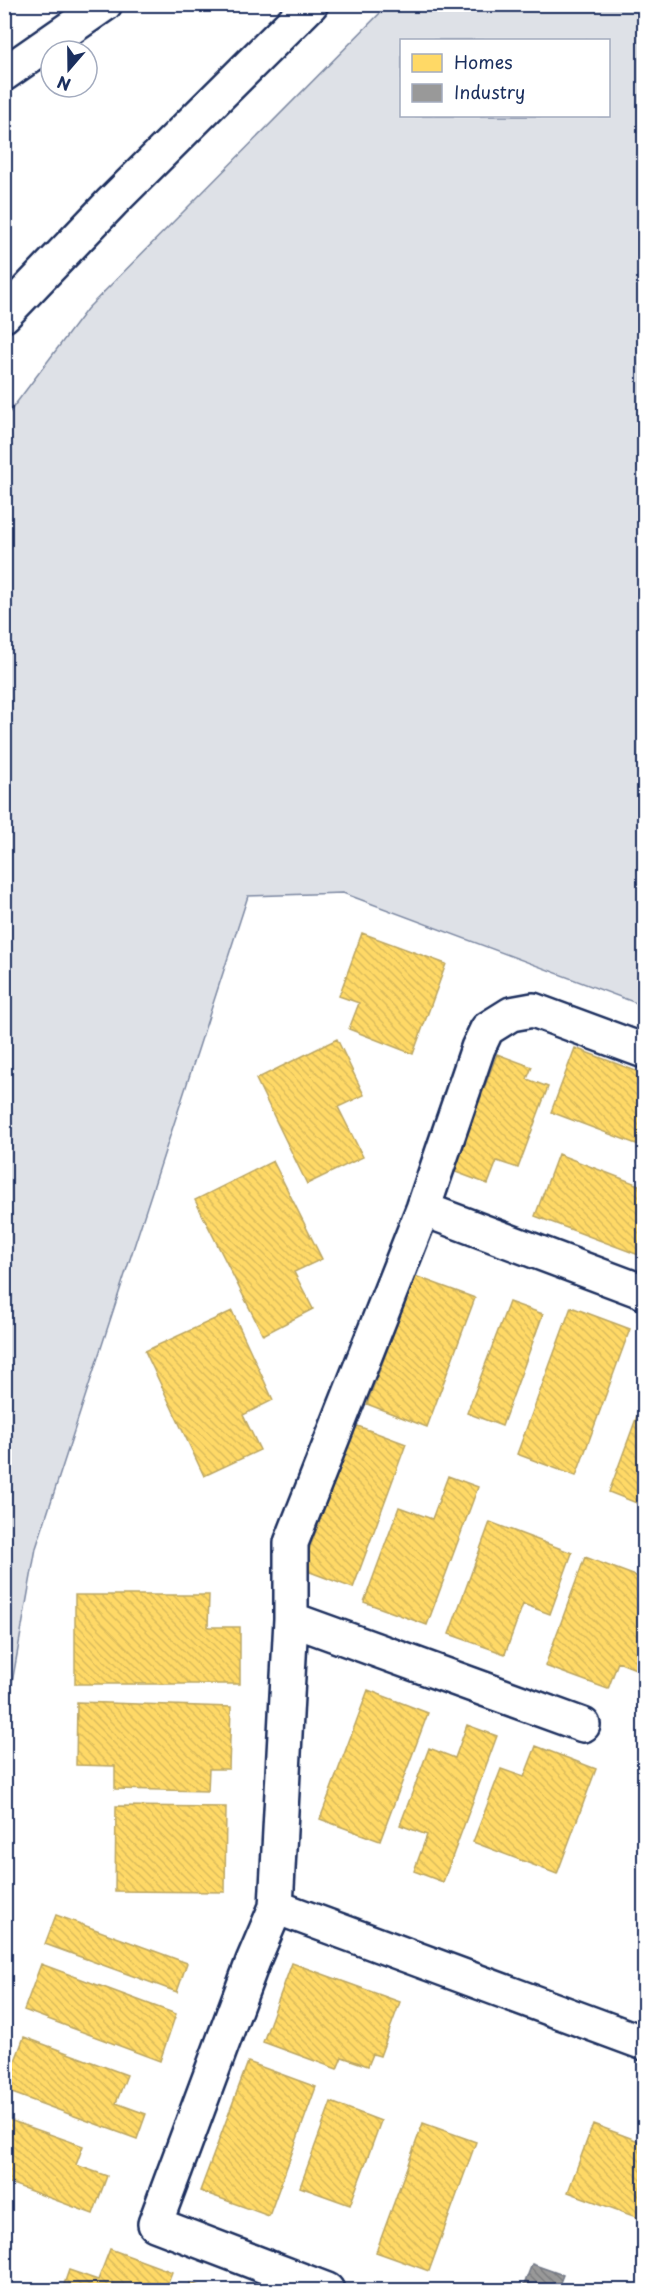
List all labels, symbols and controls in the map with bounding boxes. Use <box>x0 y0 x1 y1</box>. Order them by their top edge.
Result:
north arrow <box>39 39 99 99</box>
legend <box>400 39 610 117</box>
text: Homes <box>454 48 512 75</box>
text: N <box>53 71 74 97</box>
text: Industry <box>454 78 525 105</box>

